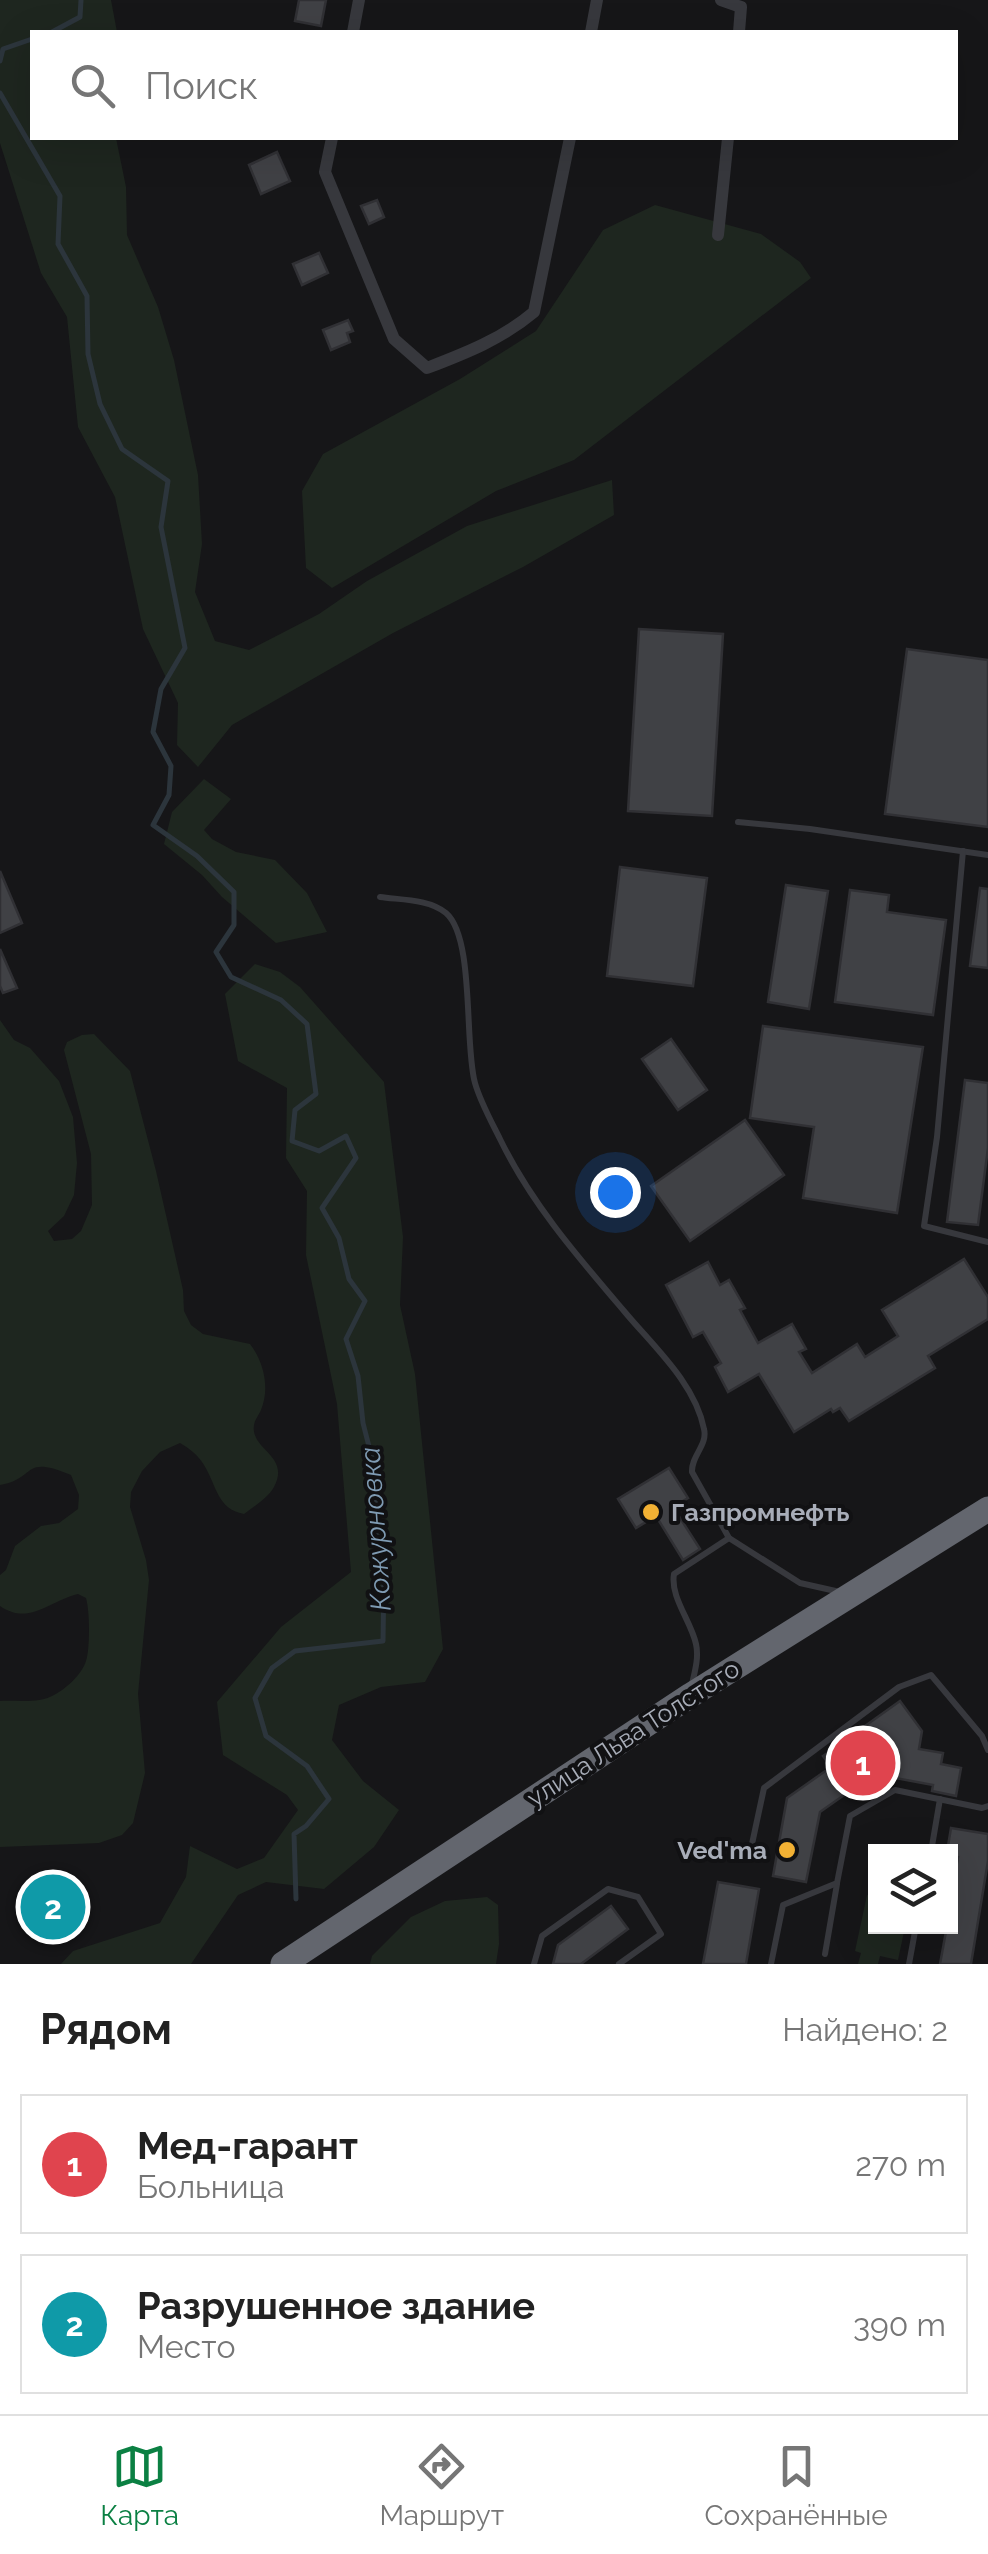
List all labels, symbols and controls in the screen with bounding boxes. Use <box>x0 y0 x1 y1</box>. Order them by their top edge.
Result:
search box <box>30 30 958 140</box>
icon: search <box>65 58 120 113</box>
text: Поиск <box>145 63 258 108</box>
your location <box>590 1167 641 1218</box>
water label: Кожурновка <box>353 1446 398 1612</box>
place label: Газпромнефть <box>671 1497 850 1527</box>
marker: Газпромнефть <box>640 1501 662 1523</box>
street label: улица Льва Толстого <box>521 1653 745 1813</box>
pin: 1 <box>830 1726 896 1800</box>
place label: Ved'ma <box>677 1835 767 1865</box>
marker: Ved'ma <box>776 1839 798 1861</box>
map controls <box>868 1844 958 1934</box>
button: layers <box>868 1844 958 1934</box>
pin: 2 <box>20 1870 86 1944</box>
text: Рядом <box>40 2005 172 2054</box>
text: Найдено: 2 <box>782 2011 948 2048</box>
text: Мед-гарант <box>137 2123 358 2168</box>
text: 1 <box>67 2146 82 2183</box>
text: 270 m <box>855 2146 946 2183</box>
text: Больница <box>137 2168 284 2205</box>
text: Разрушенное здание <box>137 2283 535 2328</box>
text: 2 <box>65 2306 84 2343</box>
text: 390 m <box>853 2306 946 2343</box>
text: Место <box>137 2328 235 2365</box>
tab: Карта <box>100 2439 179 2532</box>
tab: Маршрут <box>379 2439 504 2532</box>
tab: Сохранённые <box>704 2439 888 2532</box>

